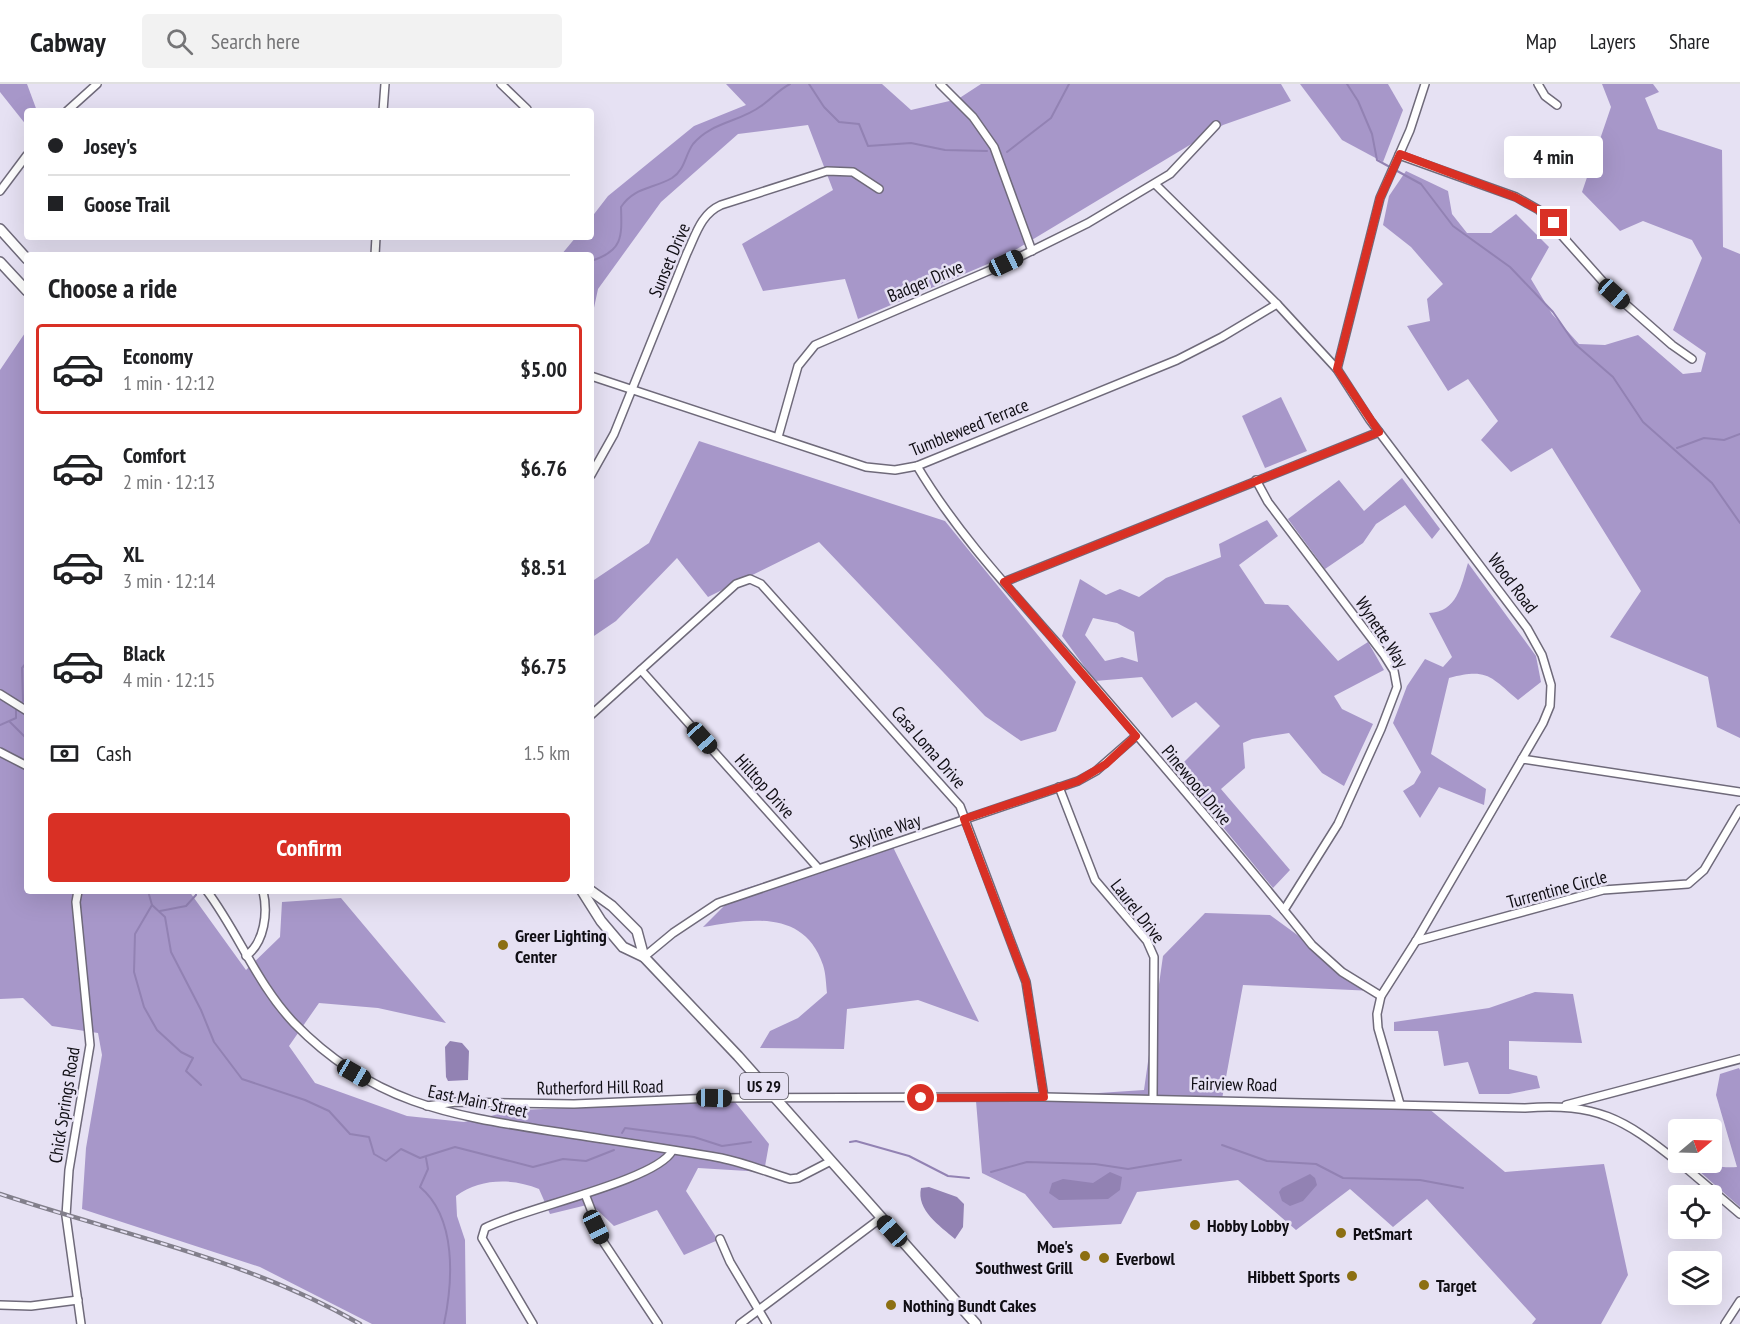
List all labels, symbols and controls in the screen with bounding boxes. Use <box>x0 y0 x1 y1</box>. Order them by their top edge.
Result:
search box <box>142 14 562 68</box>
text: Cabway <box>30 23 106 60</box>
icon: search <box>163 25 196 58</box>
text: Search here <box>211 27 300 55</box>
text: Map <box>1526 28 1557 55</box>
text: Layers <box>1590 28 1636 55</box>
text: Share <box>1669 28 1710 55</box>
text: Josey's <box>84 132 137 160</box>
callout: 4 min <box>1504 136 1604 178</box>
text: 4 min <box>1533 144 1574 170</box>
text: Goose Trail <box>84 190 170 218</box>
route end <box>1540 209 1567 236</box>
street label: Sunset Drive <box>643 219 695 301</box>
car <box>986 247 1026 279</box>
street label: Badger Drive <box>884 255 966 307</box>
text: Choose a ride <box>48 271 177 305</box>
car <box>1595 275 1633 313</box>
icon: car <box>51 342 105 396</box>
text: Economy <box>123 342 193 370</box>
text: $5.00 <box>520 355 567 383</box>
text: 1 min · 12:12 <box>123 370 215 396</box>
street label: Tumbleweed Terrace <box>906 393 1032 461</box>
icon: car <box>51 441 105 495</box>
text: Comfort <box>123 441 186 469</box>
text: $6.76 <box>520 454 567 482</box>
text: 2 min · 12:13 <box>123 469 215 495</box>
icon: car <box>51 540 105 594</box>
text: XL <box>123 540 144 568</box>
street label: Wood Road <box>1483 548 1543 618</box>
text: $8.51 <box>520 553 567 581</box>
text: 3 min · 12:14 <box>123 568 215 594</box>
street label: Wynette Way <box>1351 592 1414 672</box>
icon: car <box>51 639 105 693</box>
text: Black <box>123 639 165 667</box>
text: $6.75 <box>520 652 567 680</box>
text: 4 min · 12:15 <box>123 667 215 693</box>
street label: Casa Loma Drive <box>887 701 971 793</box>
car <box>683 719 721 757</box>
icon: cash <box>48 737 81 770</box>
text: Cash <box>96 739 132 767</box>
text: 1.5 km <box>523 740 570 766</box>
street label: Pinewood Drive <box>1157 740 1237 830</box>
street label: Hilltop Drive <box>730 749 800 823</box>
street label: Skyline Way <box>846 808 924 854</box>
button: Confirm <box>48 813 570 882</box>
street label: Turrentine Circle <box>1504 865 1610 913</box>
street label: Laurel Drive <box>1106 874 1170 948</box>
place label: Greer Lighting Center <box>515 924 607 968</box>
marker: Greer Lighting Center <box>496 938 510 952</box>
street label: Chick Springs Road <box>43 1045 85 1165</box>
car <box>334 1056 374 1090</box>
street label: Fairview Road <box>1191 1072 1277 1096</box>
road number: US 29 <box>740 1073 788 1099</box>
street label: Rutherford Hill Road <box>536 1074 664 1100</box>
street label: East Main Street <box>426 1079 530 1123</box>
route start <box>907 1084 934 1111</box>
car <box>696 1089 732 1107</box>
north arrow <box>1668 1119 1722 1173</box>
map controls <box>1668 1119 1722 1305</box>
button: locate <box>1668 1185 1722 1239</box>
car <box>580 1207 612 1247</box>
car <box>873 1212 911 1250</box>
place label: Hobby Lobby <box>1207 1214 1290 1237</box>
marker: Hobby Lobby <box>1188 1218 1202 1232</box>
place label: PetSmart <box>1353 1222 1413 1245</box>
marker: PetSmart <box>1334 1226 1348 1240</box>
place label: Moe's Southwest Grill <box>975 1235 1074 1279</box>
place label: Everbowl <box>1116 1247 1175 1270</box>
marker: Moe's Southwest Grill <box>1078 1249 1092 1263</box>
marker: Everbowl <box>1097 1251 1111 1265</box>
button: layers <box>1668 1251 1722 1305</box>
place label: Hibbett Sports <box>1247 1265 1340 1288</box>
marker: Hibbett Sports <box>1345 1269 1359 1283</box>
place label: Target <box>1436 1274 1477 1297</box>
marker: Target <box>1417 1278 1431 1292</box>
place label: Nothing Bundt Cakes <box>903 1294 1036 1317</box>
marker: Nothing Bundt Cakes <box>884 1298 898 1312</box>

